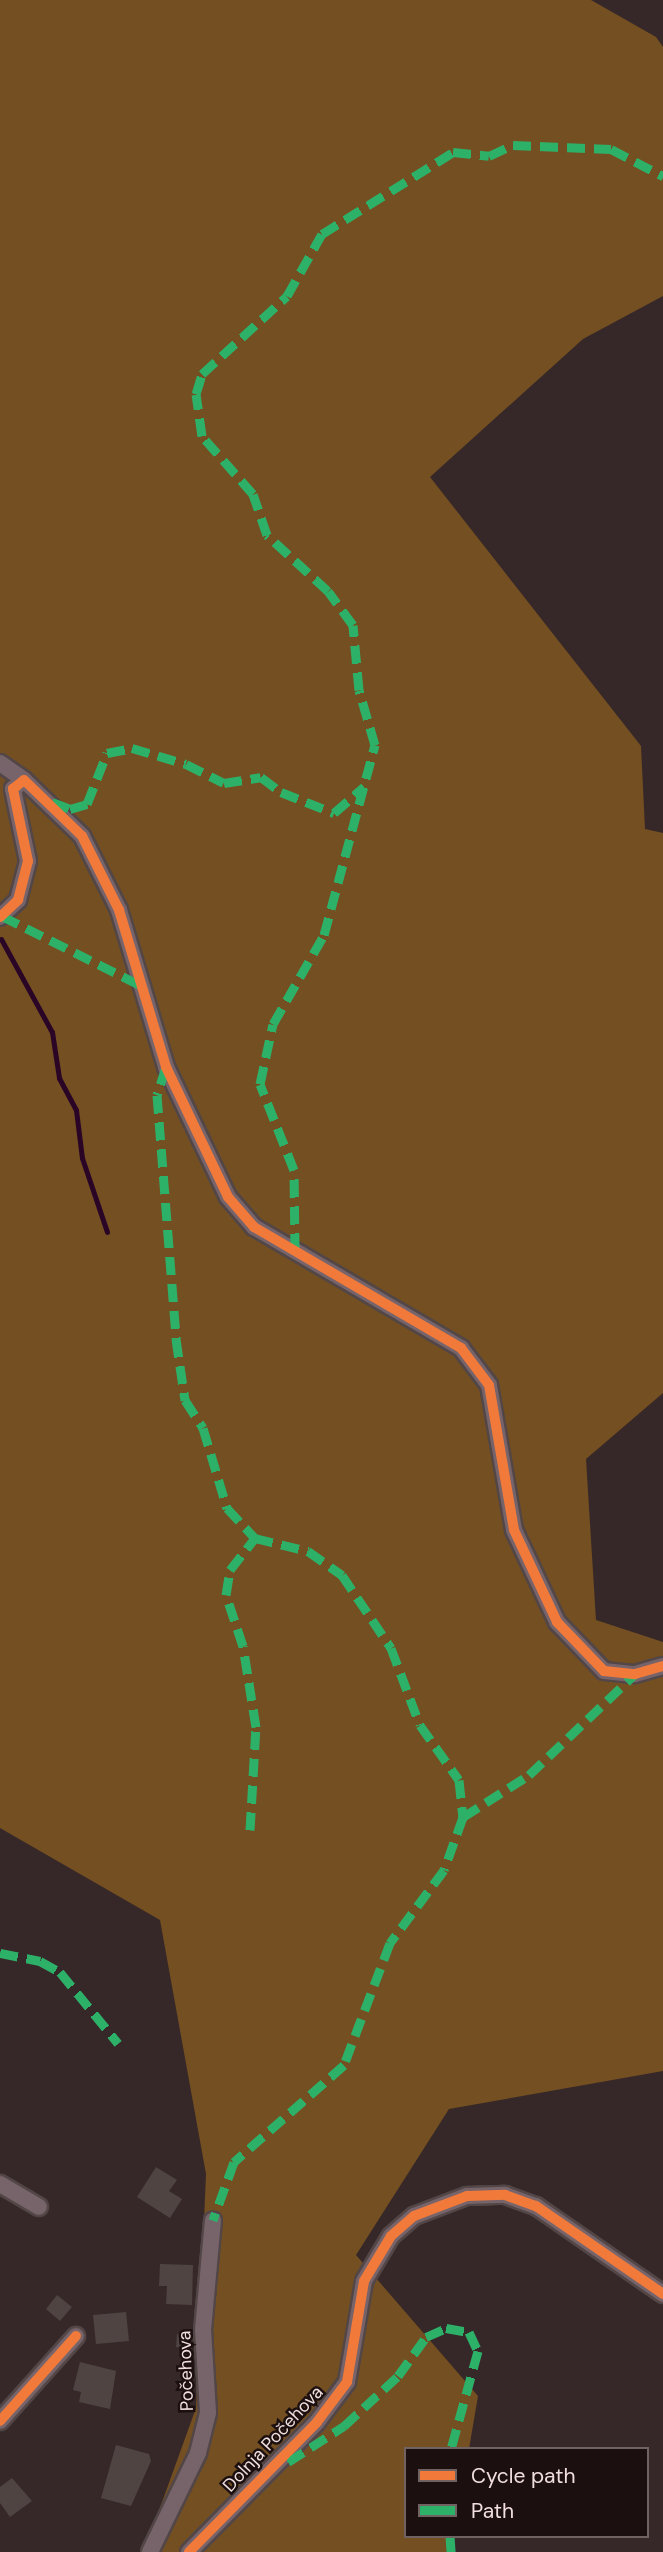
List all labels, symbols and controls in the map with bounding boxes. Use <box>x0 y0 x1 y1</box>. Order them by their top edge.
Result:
street label: Počehova <box>174 2330 198 2412</box>
street label: Dolnja Počehova <box>218 2382 328 2496</box>
legend <box>404 2447 649 2538</box>
text: Cycle path <box>471 2462 576 2490</box>
text: Path <box>471 2497 514 2525</box>

